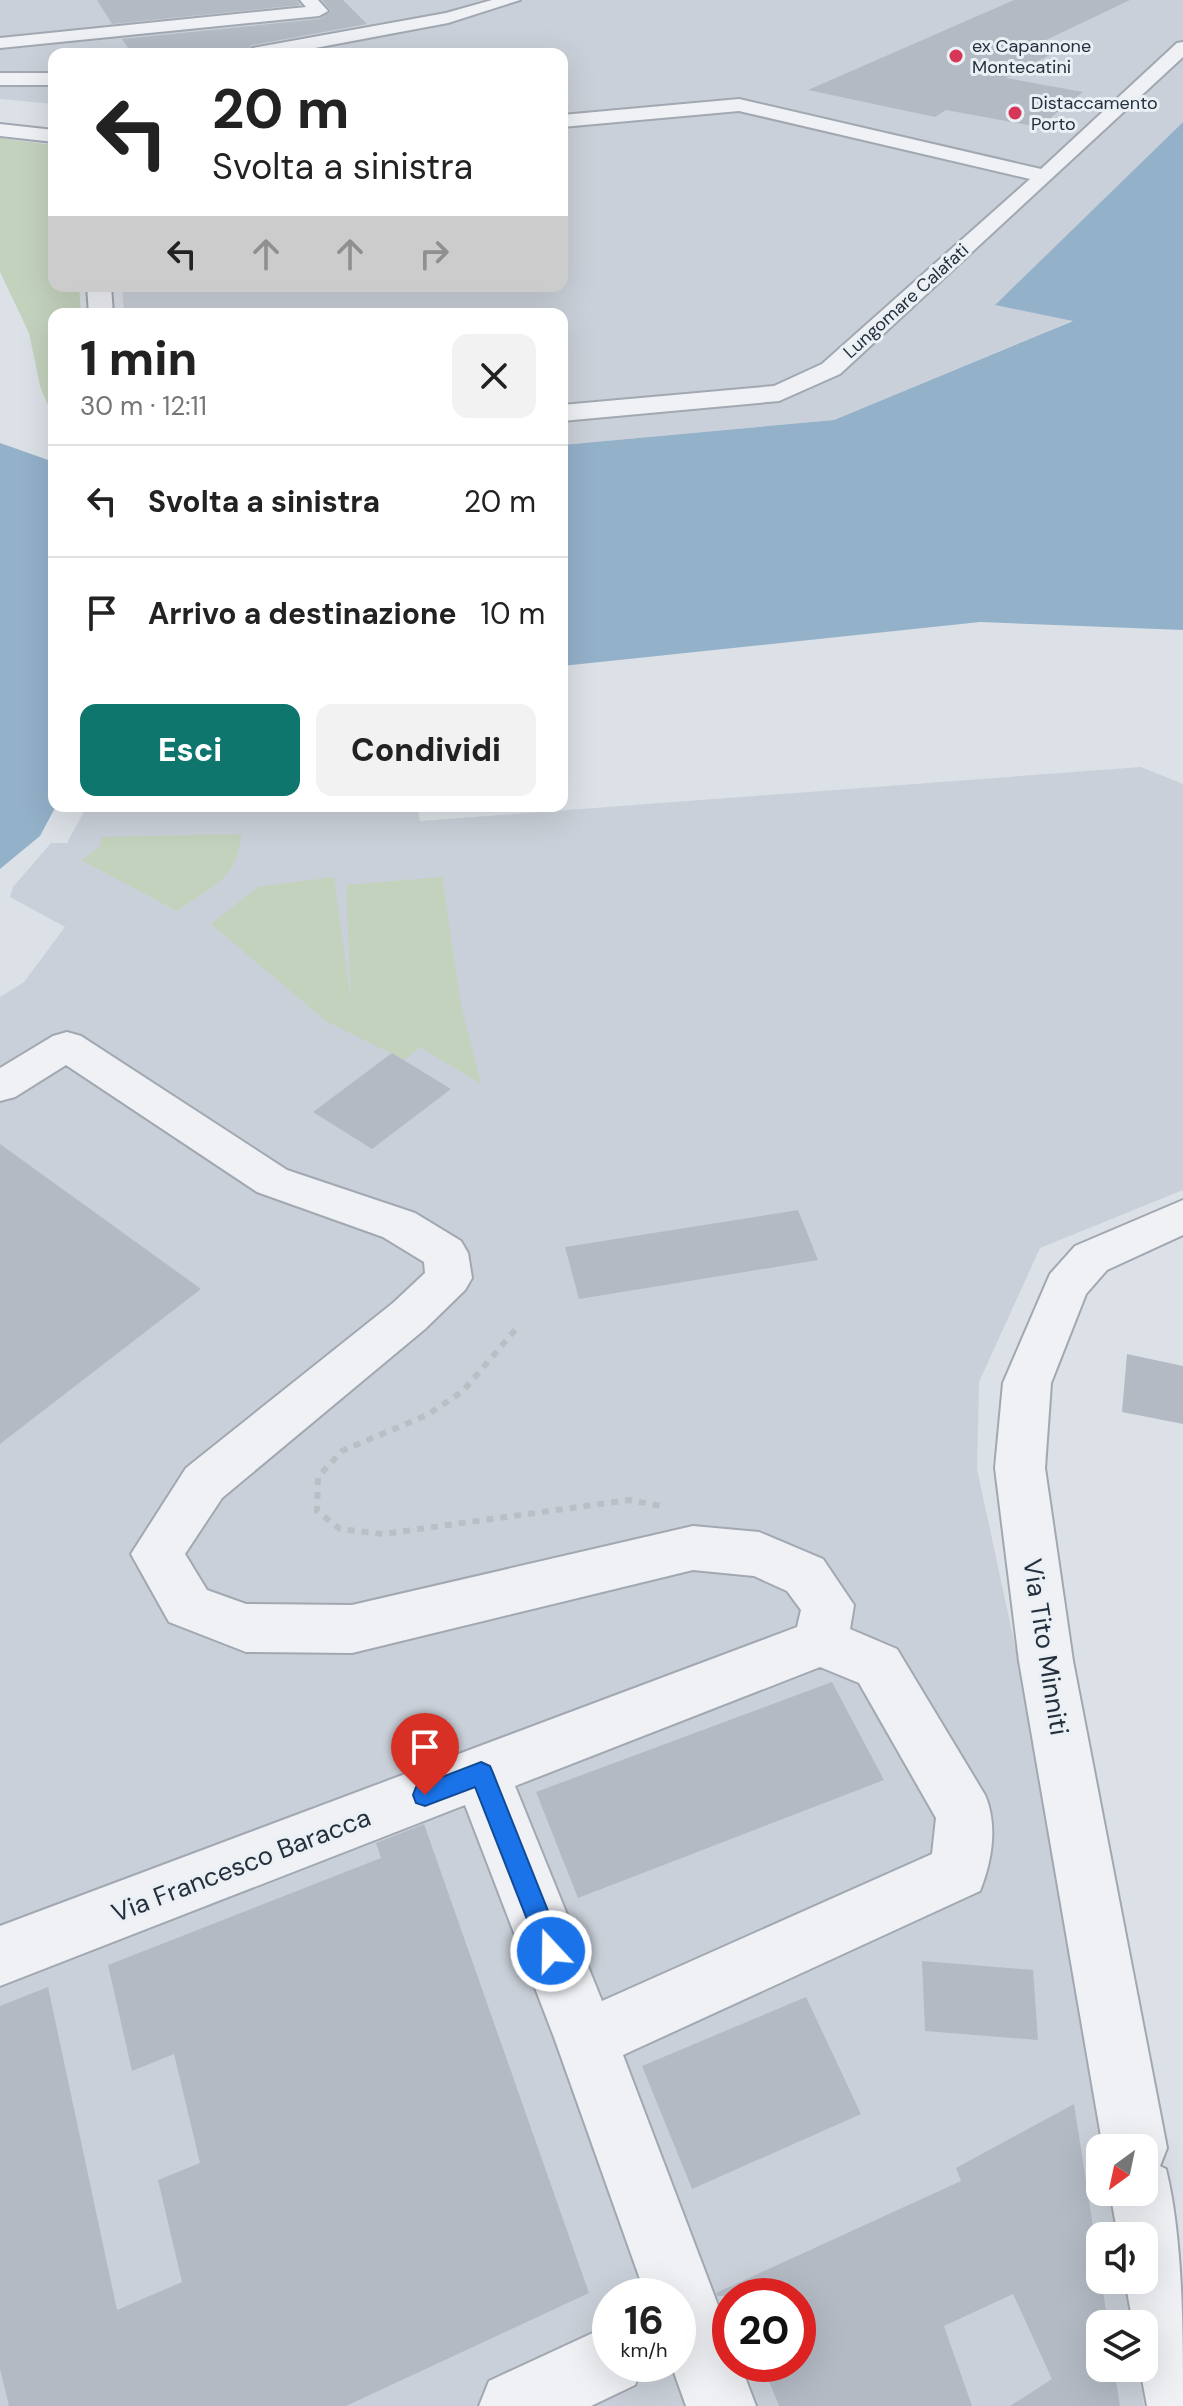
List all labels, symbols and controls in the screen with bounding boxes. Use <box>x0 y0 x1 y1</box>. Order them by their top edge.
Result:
place label: ex Capannone Montecatini <box>972 34 1091 79</box>
marker: ex Capannone Montecatini <box>947 47 965 65</box>
text: 20 m <box>212 72 349 145</box>
icon: left <box>80 80 184 184</box>
place label: Distaccamento Porto <box>1031 91 1158 136</box>
marker: Distaccamento Porto <box>1006 104 1024 122</box>
text: Svolta a sinistra <box>212 143 473 190</box>
icon: left <box>160 232 204 276</box>
icon: ahead <box>244 232 288 276</box>
icon: ahead <box>328 232 372 276</box>
icon: right <box>412 232 456 276</box>
street label: Lungomare Calafati <box>838 238 974 364</box>
text: 1 min <box>80 327 197 390</box>
button: close <box>452 334 536 418</box>
text: 30 m · 12:11 <box>80 389 207 423</box>
icon: left <box>80 479 124 523</box>
text: Svolta a sinistra <box>148 482 380 521</box>
text: 20 m <box>464 482 536 521</box>
icon: arrive <box>80 591 124 635</box>
text: Arrivo a destinazione <box>148 594 457 633</box>
text: 10 m <box>481 594 545 633</box>
button: Esci <box>80 704 300 796</box>
button: Condividi <box>316 704 536 796</box>
street label: Via Tito Minniti <box>1015 1556 1077 1738</box>
pin <box>391 1713 459 1795</box>
icon: arrive <box>403 1725 447 1769</box>
street label: Via Francesco Baracca <box>107 1800 375 1930</box>
position arrow <box>509 1909 593 1993</box>
north arrow <box>1086 2134 1158 2206</box>
map controls <box>1086 2134 1158 2382</box>
button: sound <box>1086 2222 1158 2294</box>
speed limit sign: 20 <box>712 2278 816 2382</box>
text: 16 <box>624 2294 664 2346</box>
button: layers <box>1086 2310 1158 2382</box>
text: km/h <box>620 2337 668 2363</box>

